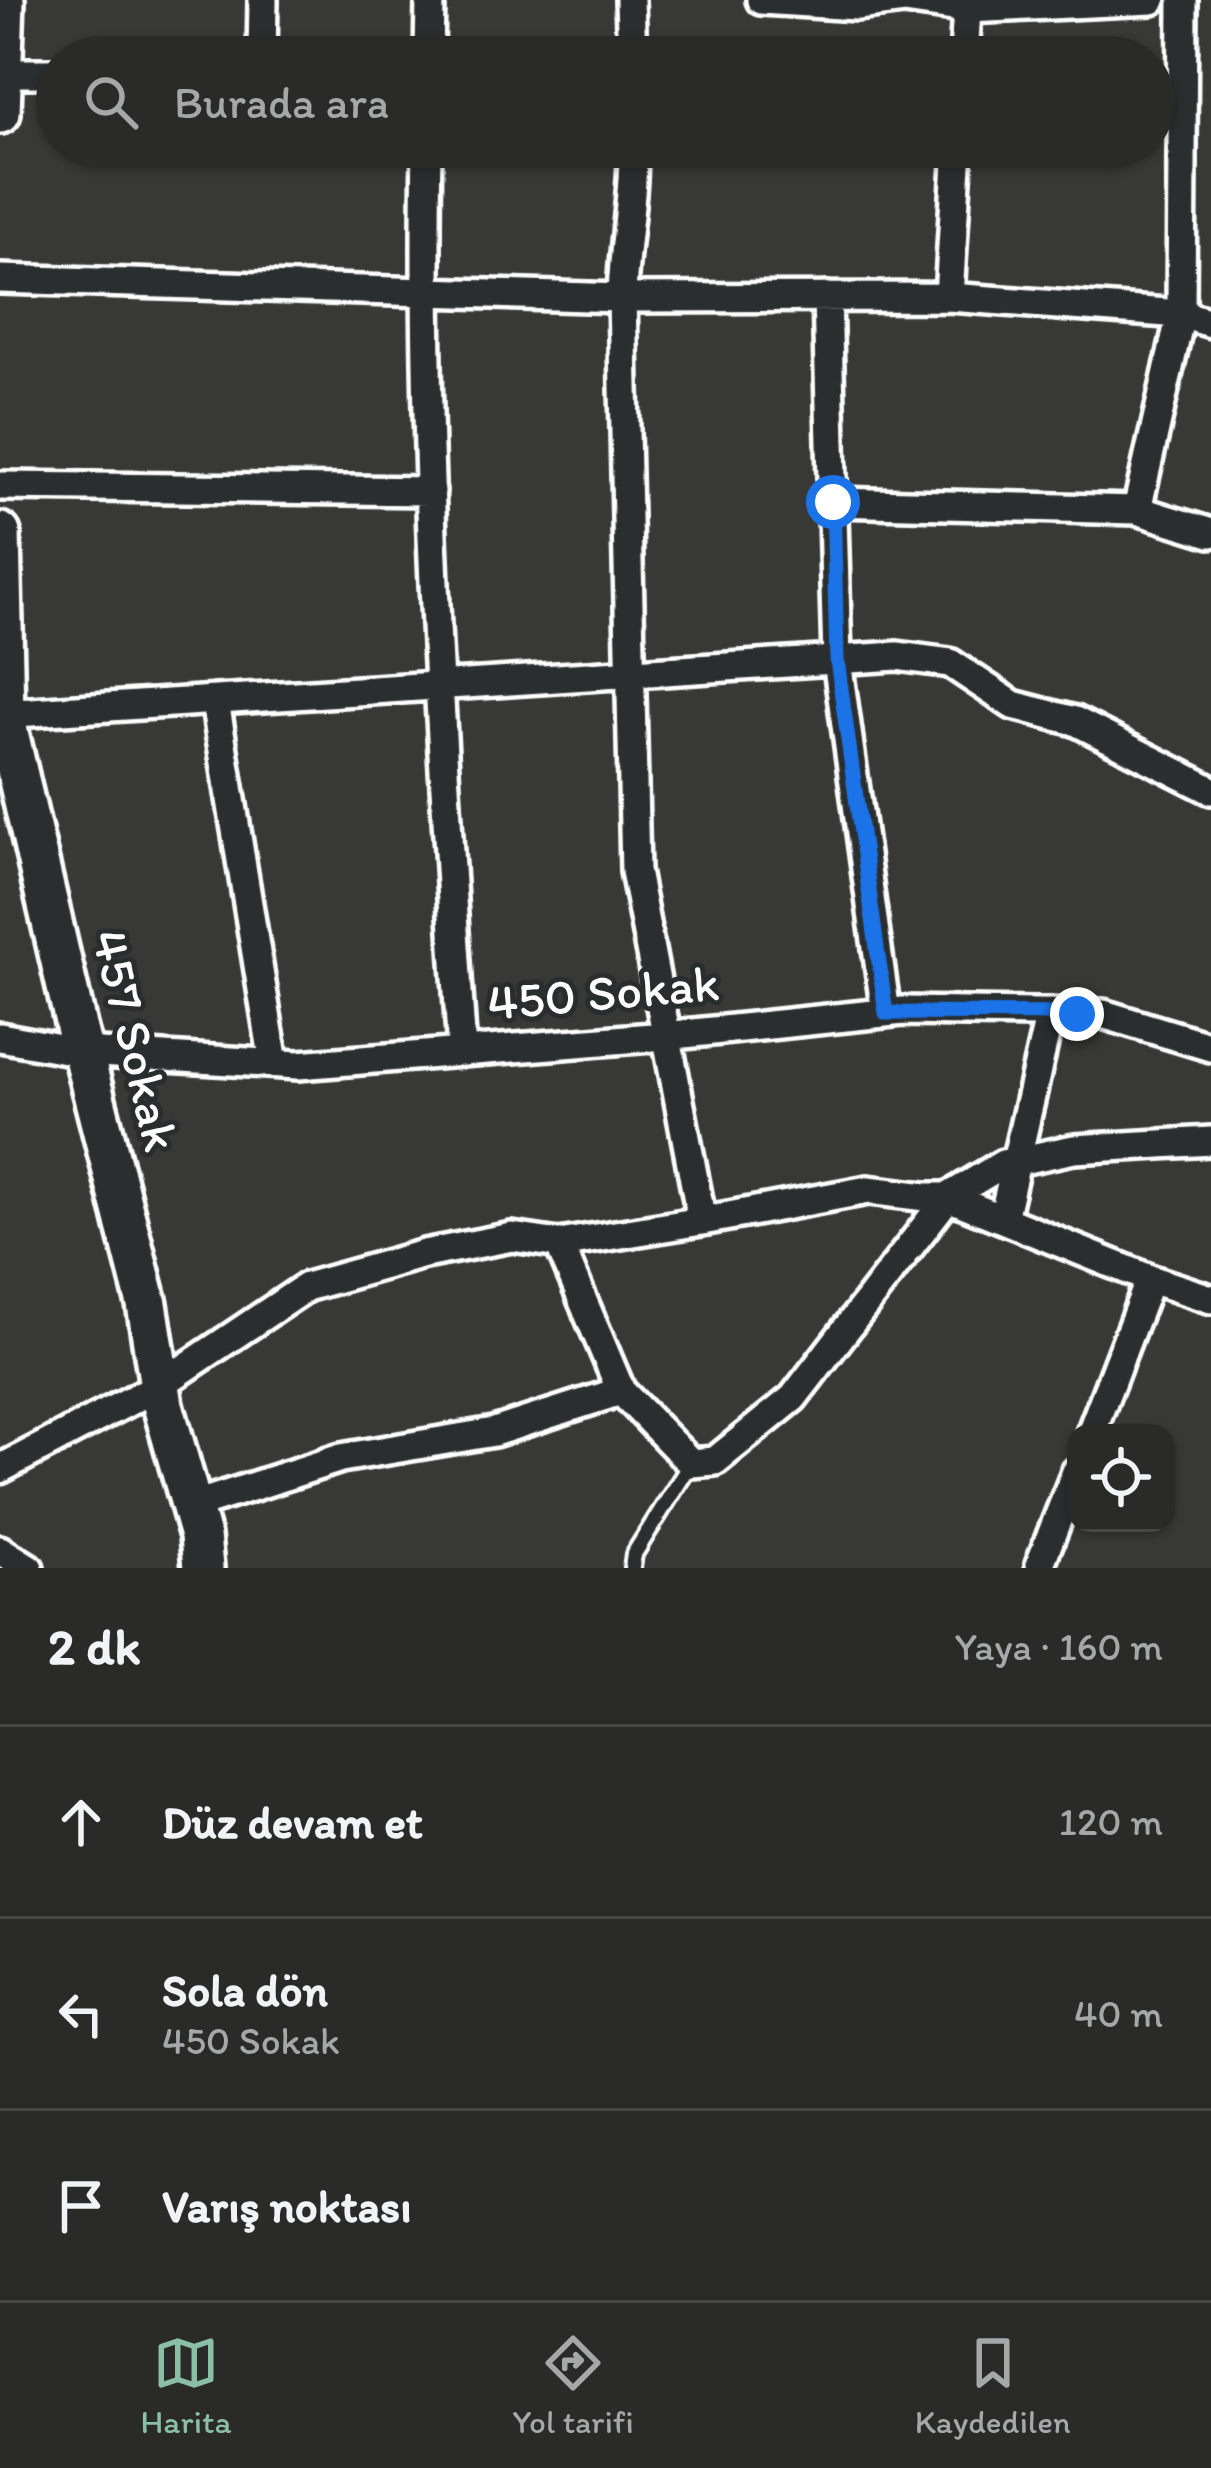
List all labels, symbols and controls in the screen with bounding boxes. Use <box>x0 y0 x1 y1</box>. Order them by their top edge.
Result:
search box <box>36 36 1175 168</box>
icon: search <box>78 69 144 135</box>
text: Burada ara <box>174 75 389 129</box>
route start <box>806 475 860 529</box>
street label: 457 Sokak <box>79 923 193 1157</box>
street label: 450 Sokak <box>485 952 722 1033</box>
route end <box>1050 987 1104 1041</box>
map controls <box>1067 1424 1175 1532</box>
button: locate <box>1067 1424 1175 1532</box>
text: 2 dk <box>48 1616 140 1677</box>
text: Yaya · 160 m <box>955 1623 1163 1670</box>
icon: ahead <box>48 1789 114 1855</box>
text: Düz devam et <box>162 1795 423 1849</box>
text: 120 m <box>1059 1798 1163 1845</box>
text: Sola dön <box>162 1963 328 2017</box>
icon: left <box>48 1981 114 2047</box>
text: 40 m <box>1074 1990 1163 2037</box>
text: 450 Sokak <box>162 2017 340 2064</box>
icon: arrive <box>48 2173 114 2239</box>
text: Varış noktası <box>162 2179 411 2233</box>
tab: Harita <box>140 2330 232 2441</box>
tab: Yol tarifi <box>512 2330 634 2441</box>
tab: Kaydedilen <box>915 2330 1071 2441</box>

